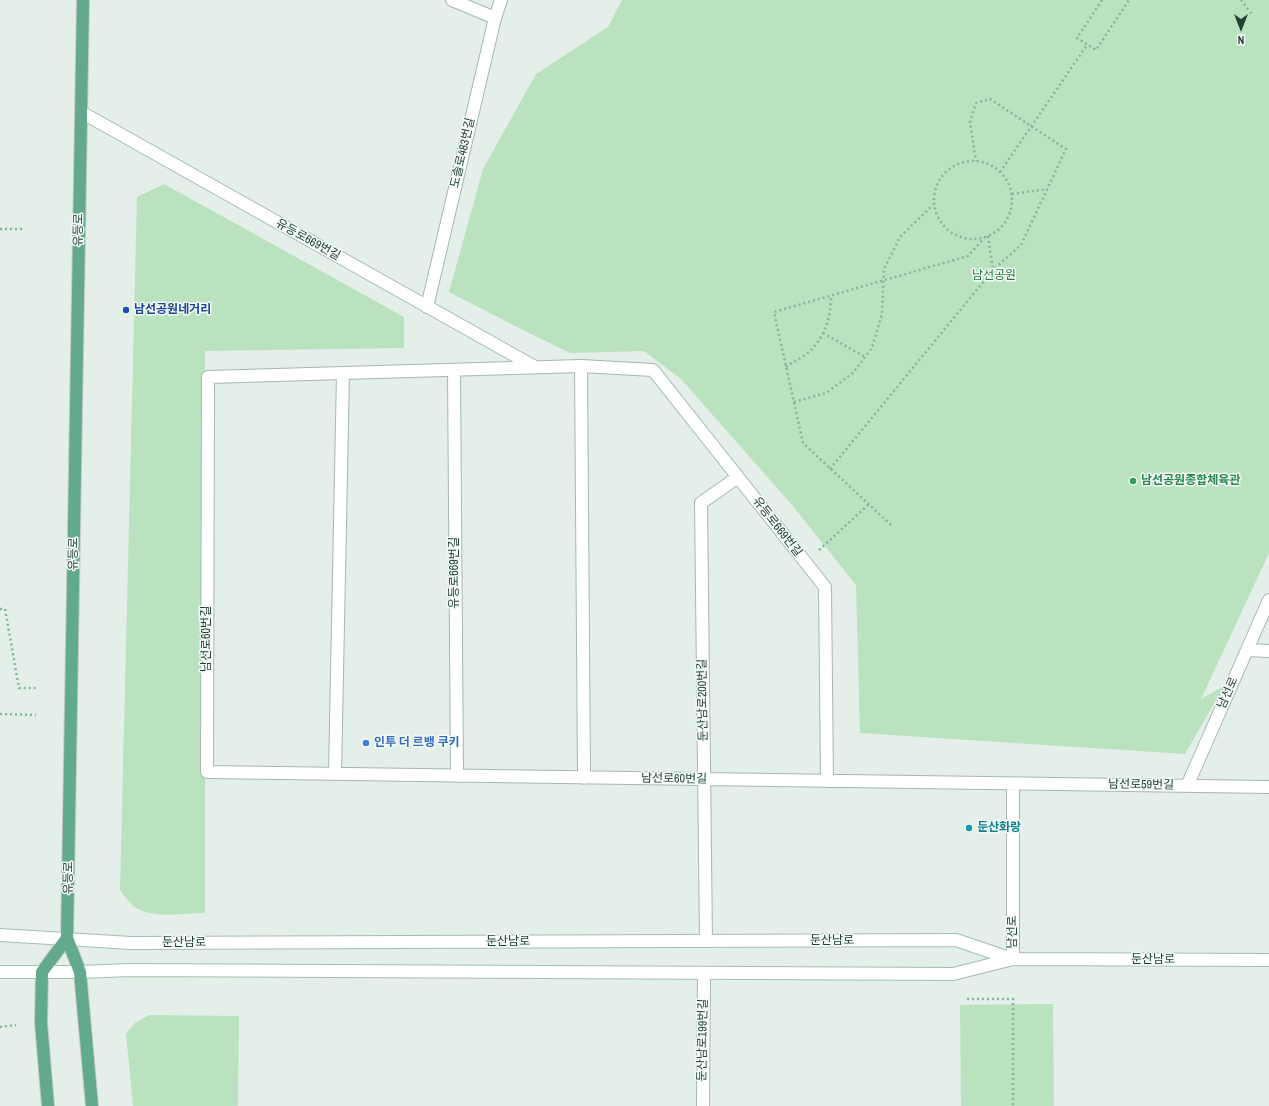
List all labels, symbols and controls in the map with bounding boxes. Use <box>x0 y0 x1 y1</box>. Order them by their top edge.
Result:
north arrow <box>1221 8 1261 48</box>
text: N <box>1238 33 1244 47</box>
street label: 도솔로483번길 <box>448 116 478 190</box>
street label: 유등로 <box>72 213 86 247</box>
street label: 유등로669번길 <box>273 216 343 264</box>
park label: 남선공원 <box>972 269 1016 283</box>
place label: 남선공원네거리 <box>134 303 211 317</box>
marker: 남선공원네거리 <box>121 305 131 315</box>
place label: 남선공원종합체육관 <box>1141 474 1240 488</box>
marker: 남선공원종합체육관 <box>1128 476 1138 486</box>
street label: 유등로669번길 <box>749 494 805 560</box>
street label: 유등로 <box>67 537 81 571</box>
street label: 유등로669번길 <box>448 537 462 609</box>
street label: 남선로60번길 <box>200 606 214 672</box>
street label: 둔산남로200번길 <box>695 659 711 741</box>
street label: 남선로 <box>1215 675 1241 711</box>
place label: 인투 더 르뱅 쿠키 <box>374 736 459 750</box>
marker: 인투 더 르뱅 쿠키 <box>361 738 371 748</box>
street label: 남선로60번길 <box>641 771 707 787</box>
street label: 남선로59번길 <box>1108 777 1174 793</box>
place label: 둔산화랑 <box>977 821 1021 835</box>
marker: 둔산화랑 <box>964 823 974 833</box>
street label: 유등로 <box>62 861 76 895</box>
street label: 남선로 <box>1006 915 1020 949</box>
street label: 둔산남로 <box>810 934 854 948</box>
street label: 둔산남로 <box>486 935 530 949</box>
street label: 둔산남로 <box>162 936 206 950</box>
street label: 둔산남로 <box>1131 953 1175 967</box>
street label: 둔산남로199번길 <box>695 999 711 1081</box>

